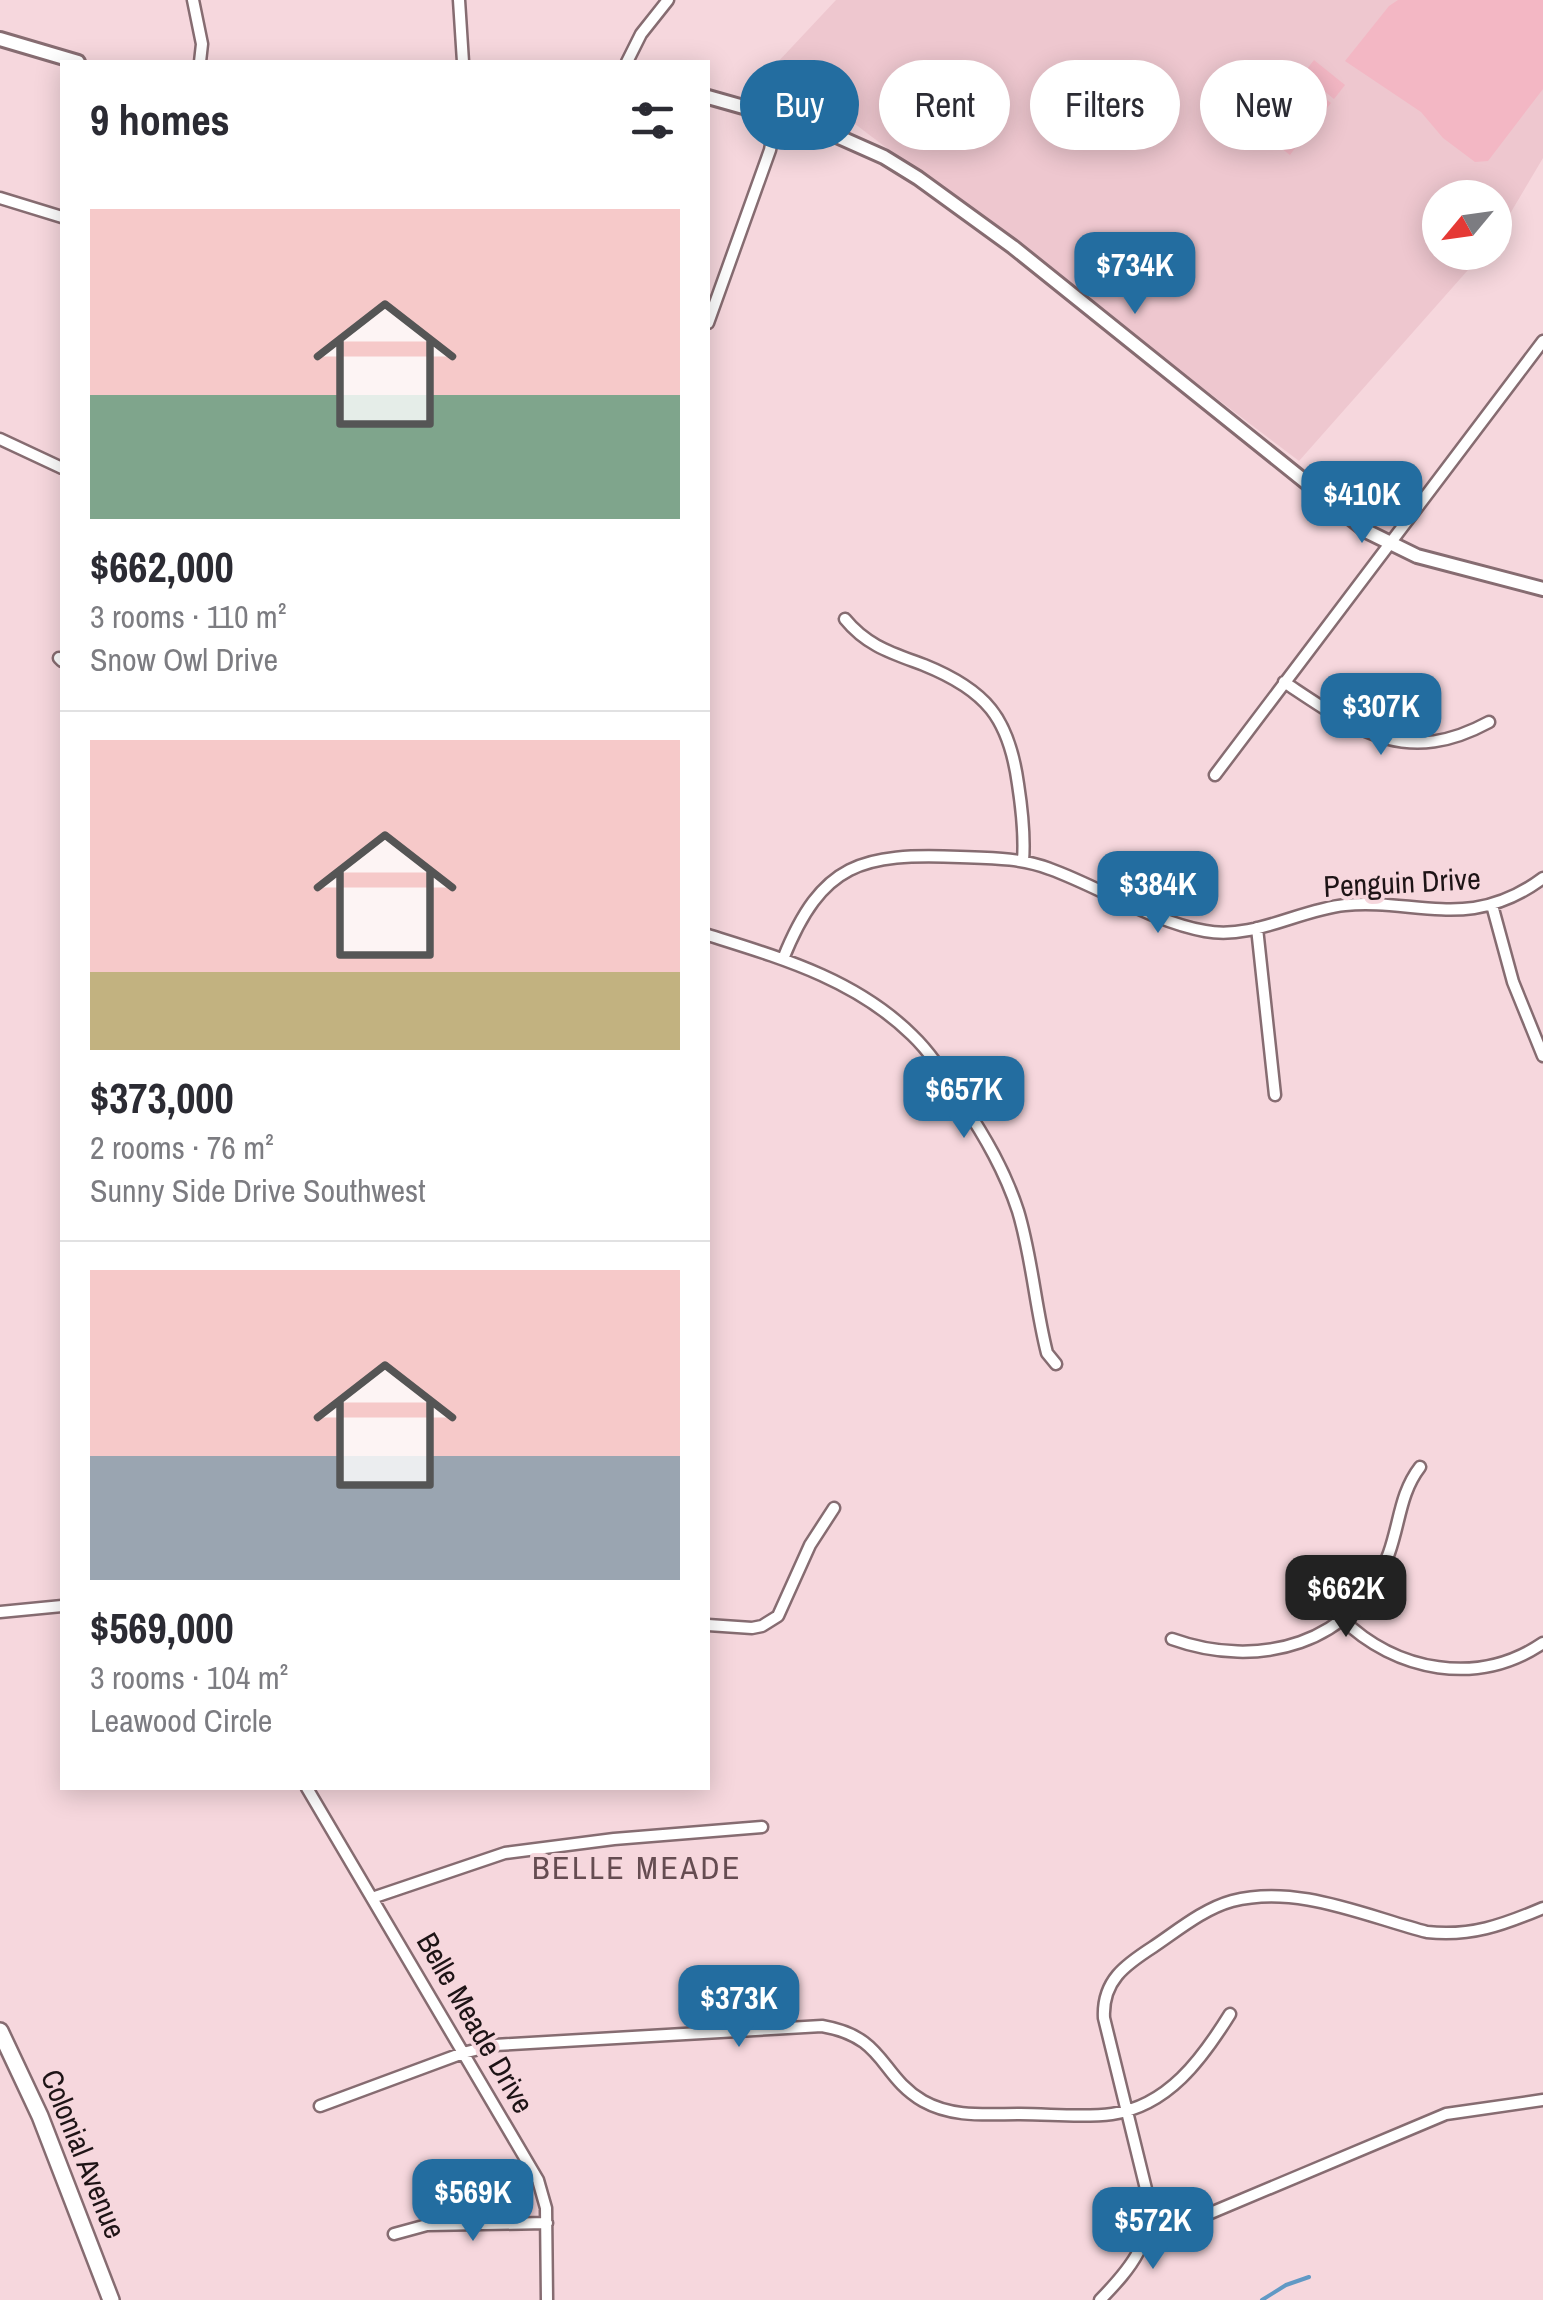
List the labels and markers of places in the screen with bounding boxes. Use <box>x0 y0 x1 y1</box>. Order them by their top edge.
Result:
pin: $734K <box>1065 232 1205 317</box>
pin: $410K <box>1292 461 1432 546</box>
pin: $307K <box>1311 673 1451 758</box>
pin: $384K <box>1088 851 1228 936</box>
pin: $657K <box>894 1056 1034 1141</box>
pin: $662K <box>1276 1555 1416 1640</box>
pin: $373K <box>669 1965 809 2050</box>
pin: $569K <box>403 2159 543 2244</box>
pin: $572K <box>1083 2187 1223 2272</box>

